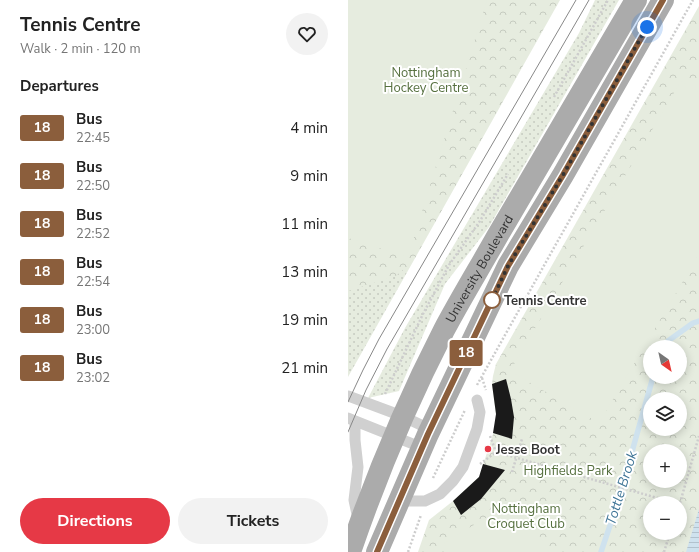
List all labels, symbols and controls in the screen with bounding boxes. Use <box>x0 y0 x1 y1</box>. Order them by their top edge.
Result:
text: Tennis Centre <box>20 12 141 38</box>
button: heart <box>286 13 328 55</box>
your location <box>637 17 657 37</box>
text: Walk · 2 min · 120 m <box>20 40 141 58</box>
park label: Nottingham Hockey Centre <box>384 64 469 97</box>
text: Departures <box>20 76 99 96</box>
text: Bus <box>76 109 102 129</box>
text: 18 <box>34 118 50 137</box>
text: 4 min <box>290 118 328 138</box>
text: 22:45 <box>76 129 110 147</box>
text: Bus <box>76 157 102 177</box>
text: 18 <box>34 166 50 185</box>
text: 9 min <box>290 166 328 186</box>
text: 22:50 <box>76 177 110 195</box>
text: Bus <box>76 205 102 225</box>
street label: University Boulevard <box>442 212 518 326</box>
text: 18 <box>34 214 50 233</box>
text: 11 min <box>281 214 328 234</box>
text: 22:52 <box>76 225 110 243</box>
text: Bus <box>76 253 102 273</box>
text: 18 <box>34 262 50 281</box>
text: 13 min <box>281 262 328 282</box>
text: 22:54 <box>76 273 110 291</box>
marker: Tennis Centre <box>483 291 501 309</box>
place label: Tennis Centre <box>504 292 587 310</box>
text: Bus <box>76 301 102 321</box>
text: 18 <box>34 310 50 329</box>
text: 19 min <box>281 310 328 330</box>
text: 23:00 <box>76 321 110 339</box>
line badge: 18 <box>448 340 484 366</box>
north arrow <box>643 340 687 384</box>
map controls <box>643 340 687 540</box>
text: 18 <box>458 343 474 362</box>
text: Bus <box>76 349 102 369</box>
text: 18 <box>34 358 50 377</box>
text: 21 min <box>281 358 328 378</box>
text: 23:02 <box>76 369 110 387</box>
button: layers <box>643 392 687 436</box>
place label: Jesse Boot <box>495 441 561 459</box>
marker: Jesse Boot <box>483 444 493 454</box>
button: + <box>643 444 687 488</box>
water label: Tottle Brook <box>601 448 642 528</box>
park label: Highfields Park <box>523 462 613 480</box>
button: − <box>643 496 687 540</box>
button: Directions <box>20 498 170 544</box>
button: Tickets <box>178 498 328 544</box>
park label: Nottingham Croquet Club <box>487 500 565 533</box>

